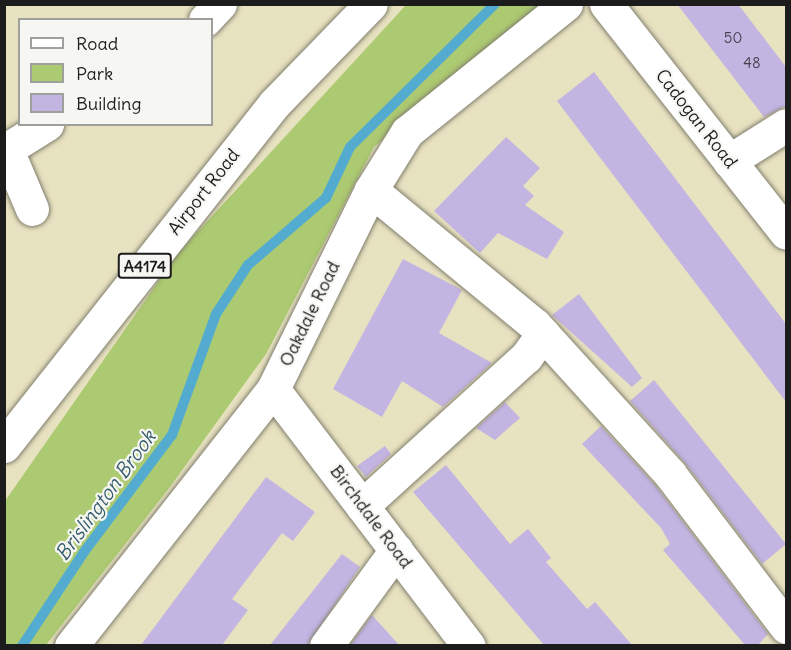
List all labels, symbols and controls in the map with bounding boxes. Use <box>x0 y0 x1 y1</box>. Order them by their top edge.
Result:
legend <box>18 18 213 126</box>
house number: 50 <box>724 29 742 47</box>
text: Road <box>76 32 118 55</box>
house number: 48 <box>743 54 761 72</box>
text: Park <box>76 62 113 85</box>
street label: Cadogan Road <box>651 65 741 173</box>
text: Building <box>76 92 141 115</box>
street label: Airport Road <box>164 145 244 239</box>
road number: A4174 <box>116 253 174 279</box>
street label: Oakdale Road <box>275 258 345 370</box>
water label: Brislington Brook <box>50 425 160 565</box>
street label: Birchdale Road <box>325 461 417 573</box>

